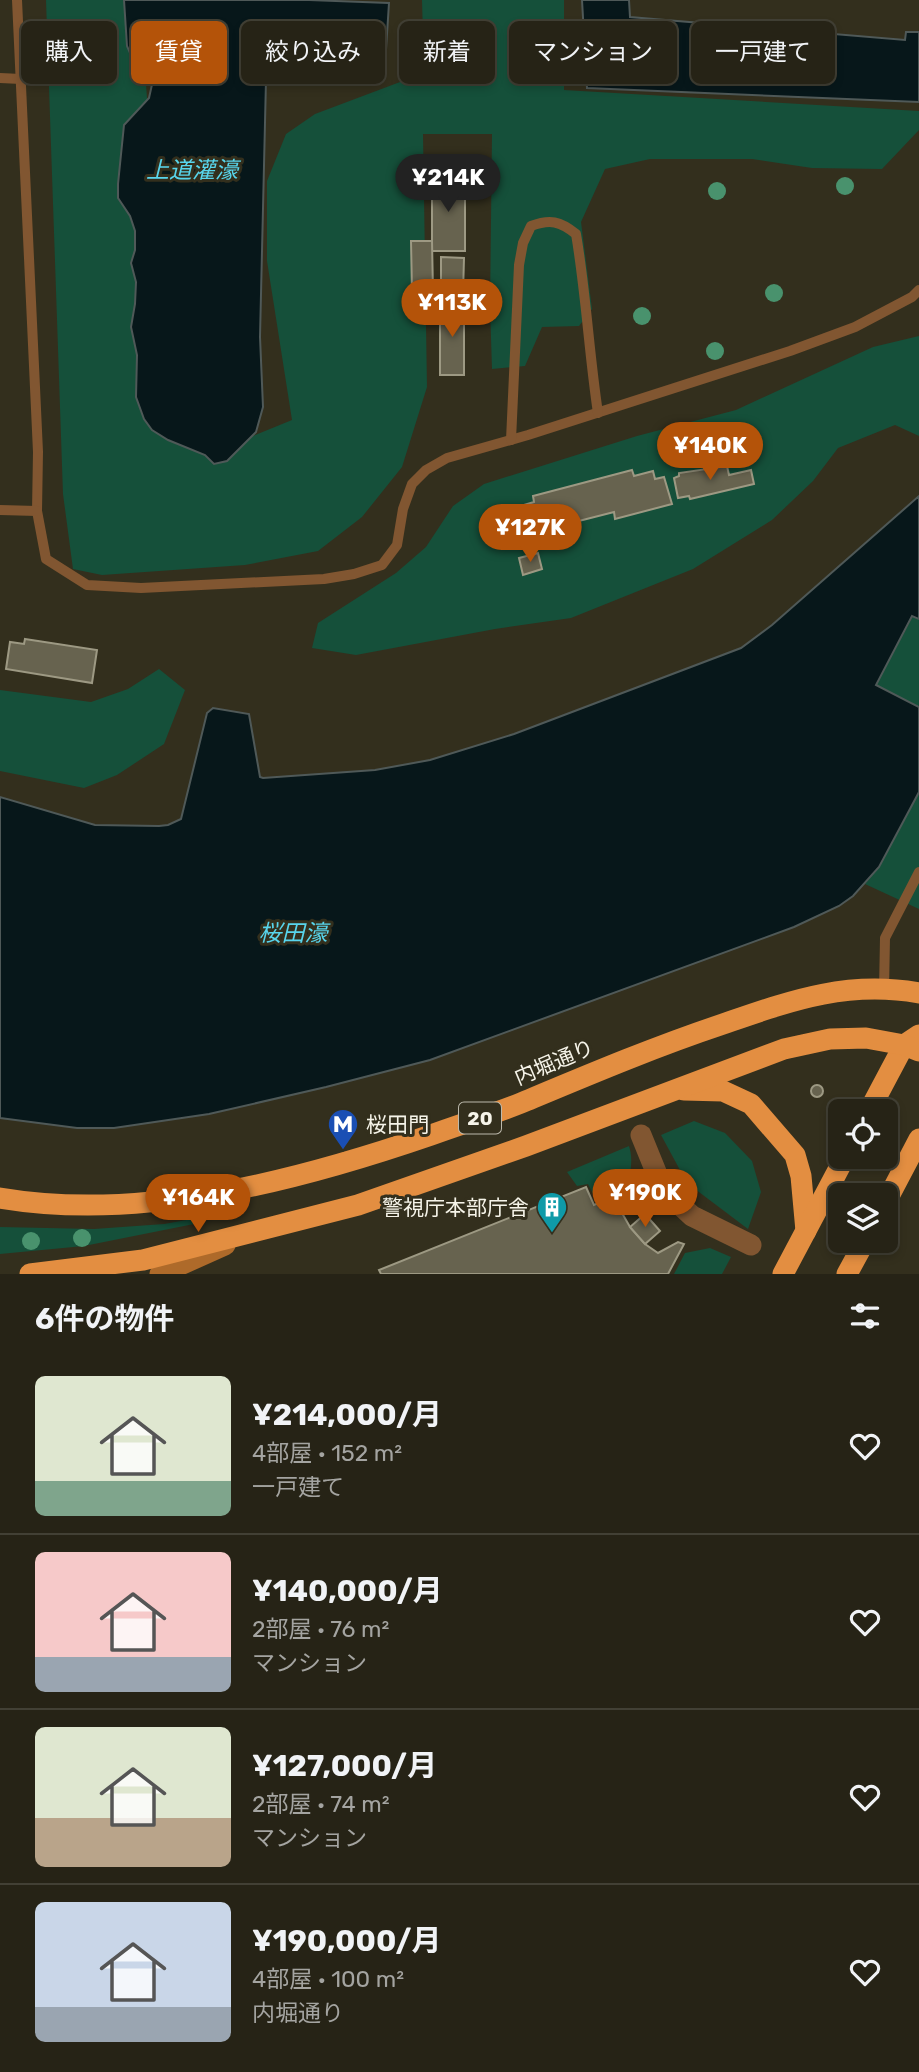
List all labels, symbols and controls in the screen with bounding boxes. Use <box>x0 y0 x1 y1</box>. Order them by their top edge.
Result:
chip: 購入 <box>21 21 117 84</box>
chip: 賃貸 <box>131 21 227 84</box>
chip: 絞り込み <box>241 21 385 84</box>
chip: 新着 <box>399 21 495 84</box>
chip: マンション <box>509 21 677 84</box>
chip: 一戸建て <box>691 21 835 84</box>
pin: ¥214K <box>399 154 497 214</box>
water label: 上道灌濠 <box>146 156 242 184</box>
text: ¥214K <box>411 163 485 191</box>
pin: ¥113K <box>403 280 501 339</box>
text: ¥113K <box>417 288 487 316</box>
pin: ¥140K <box>661 422 759 482</box>
text: ¥140K <box>673 431 747 459</box>
pin: ¥127K <box>481 504 579 564</box>
text: ¥127K <box>495 513 565 541</box>
water label: 桜田濠 <box>259 919 332 947</box>
street label: 内堀通り <box>510 1034 598 1090</box>
map controls <box>828 1099 898 1253</box>
button: locate <box>828 1099 898 1169</box>
road number: 20 <box>459 1102 501 1134</box>
metro station icon: 桜田門 <box>326 1107 360 1151</box>
place label: 桜田門 <box>366 1112 429 1137</box>
pin: ¥190K <box>596 1170 694 1229</box>
pin: ¥164K <box>149 1174 247 1234</box>
text: ¥190K <box>609 1178 681 1206</box>
text: ¥164K <box>161 1183 235 1211</box>
button: layers <box>828 1183 898 1253</box>
building icon: 警視庁本部庁舎 <box>535 1190 569 1234</box>
place label: 警視庁本部庁舎 <box>382 1195 529 1220</box>
icon: filters <box>846 1297 884 1335</box>
text: 6件の物件 <box>35 1301 175 1337</box>
text: ¥214,000/月 <box>252 1397 442 1433</box>
icon: home <box>91 1404 175 1488</box>
icon: heart <box>846 1427 884 1465</box>
text: 4部屋 · 152 m² <box>252 1439 402 1467</box>
text: 一戸建て <box>252 1473 344 1501</box>
text: ¥140,000/月 <box>252 1573 443 1609</box>
icon: home <box>91 1580 175 1664</box>
icon: heart <box>846 1603 884 1641</box>
text: 2部屋 · 76 m² <box>252 1615 389 1643</box>
text: マンション <box>252 1649 367 1677</box>
text: ¥127,000/月 <box>252 1748 437 1784</box>
icon: home <box>91 1755 175 1839</box>
icon: heart <box>846 1778 884 1816</box>
text: 2部屋 · 74 m² <box>252 1790 390 1818</box>
text: マンション <box>252 1824 367 1852</box>
text: ¥190,000/月 <box>252 1923 442 1959</box>
icon: home <box>91 1930 175 2014</box>
icon: heart <box>846 1953 884 1991</box>
text: 4部屋 · 100 m² <box>252 1965 404 1993</box>
text: 内堀通り <box>252 1999 344 2027</box>

